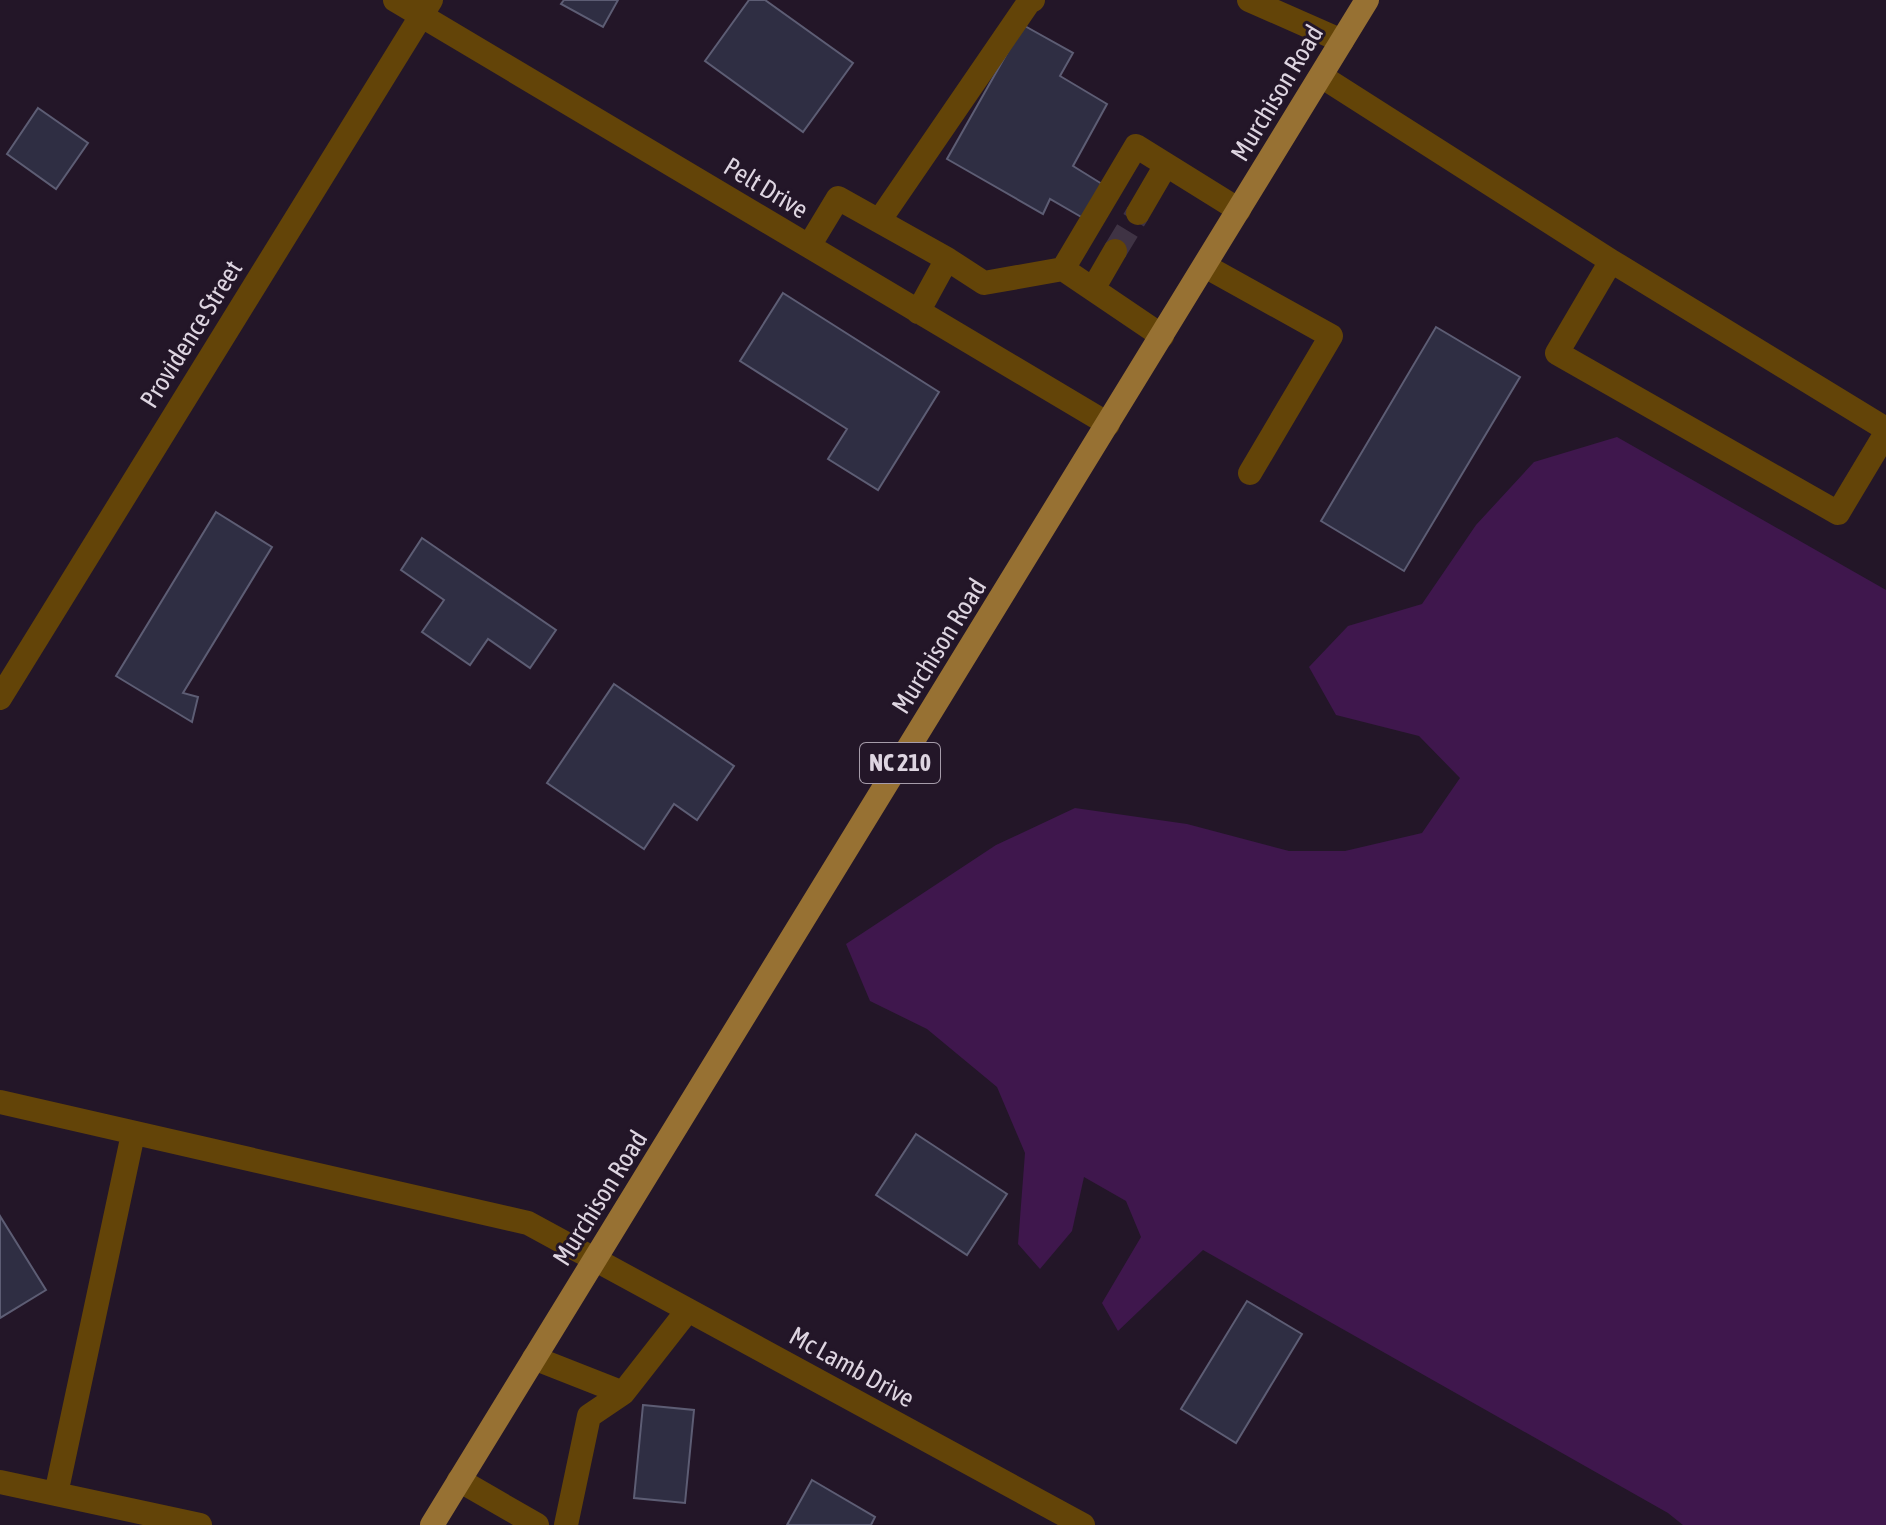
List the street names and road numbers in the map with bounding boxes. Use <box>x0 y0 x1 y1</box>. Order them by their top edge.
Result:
street label: Murchison Road <box>1225 20 1329 166</box>
street label: Pelt Drive <box>719 151 813 225</box>
street label: Providence Street <box>134 255 248 413</box>
street label: Murchison Road <box>886 573 992 719</box>
road number: NC 210 <box>860 743 940 783</box>
street label: Murchison Road <box>547 1125 653 1271</box>
street label: Mc Lamb Drive <box>784 1320 920 1414</box>

